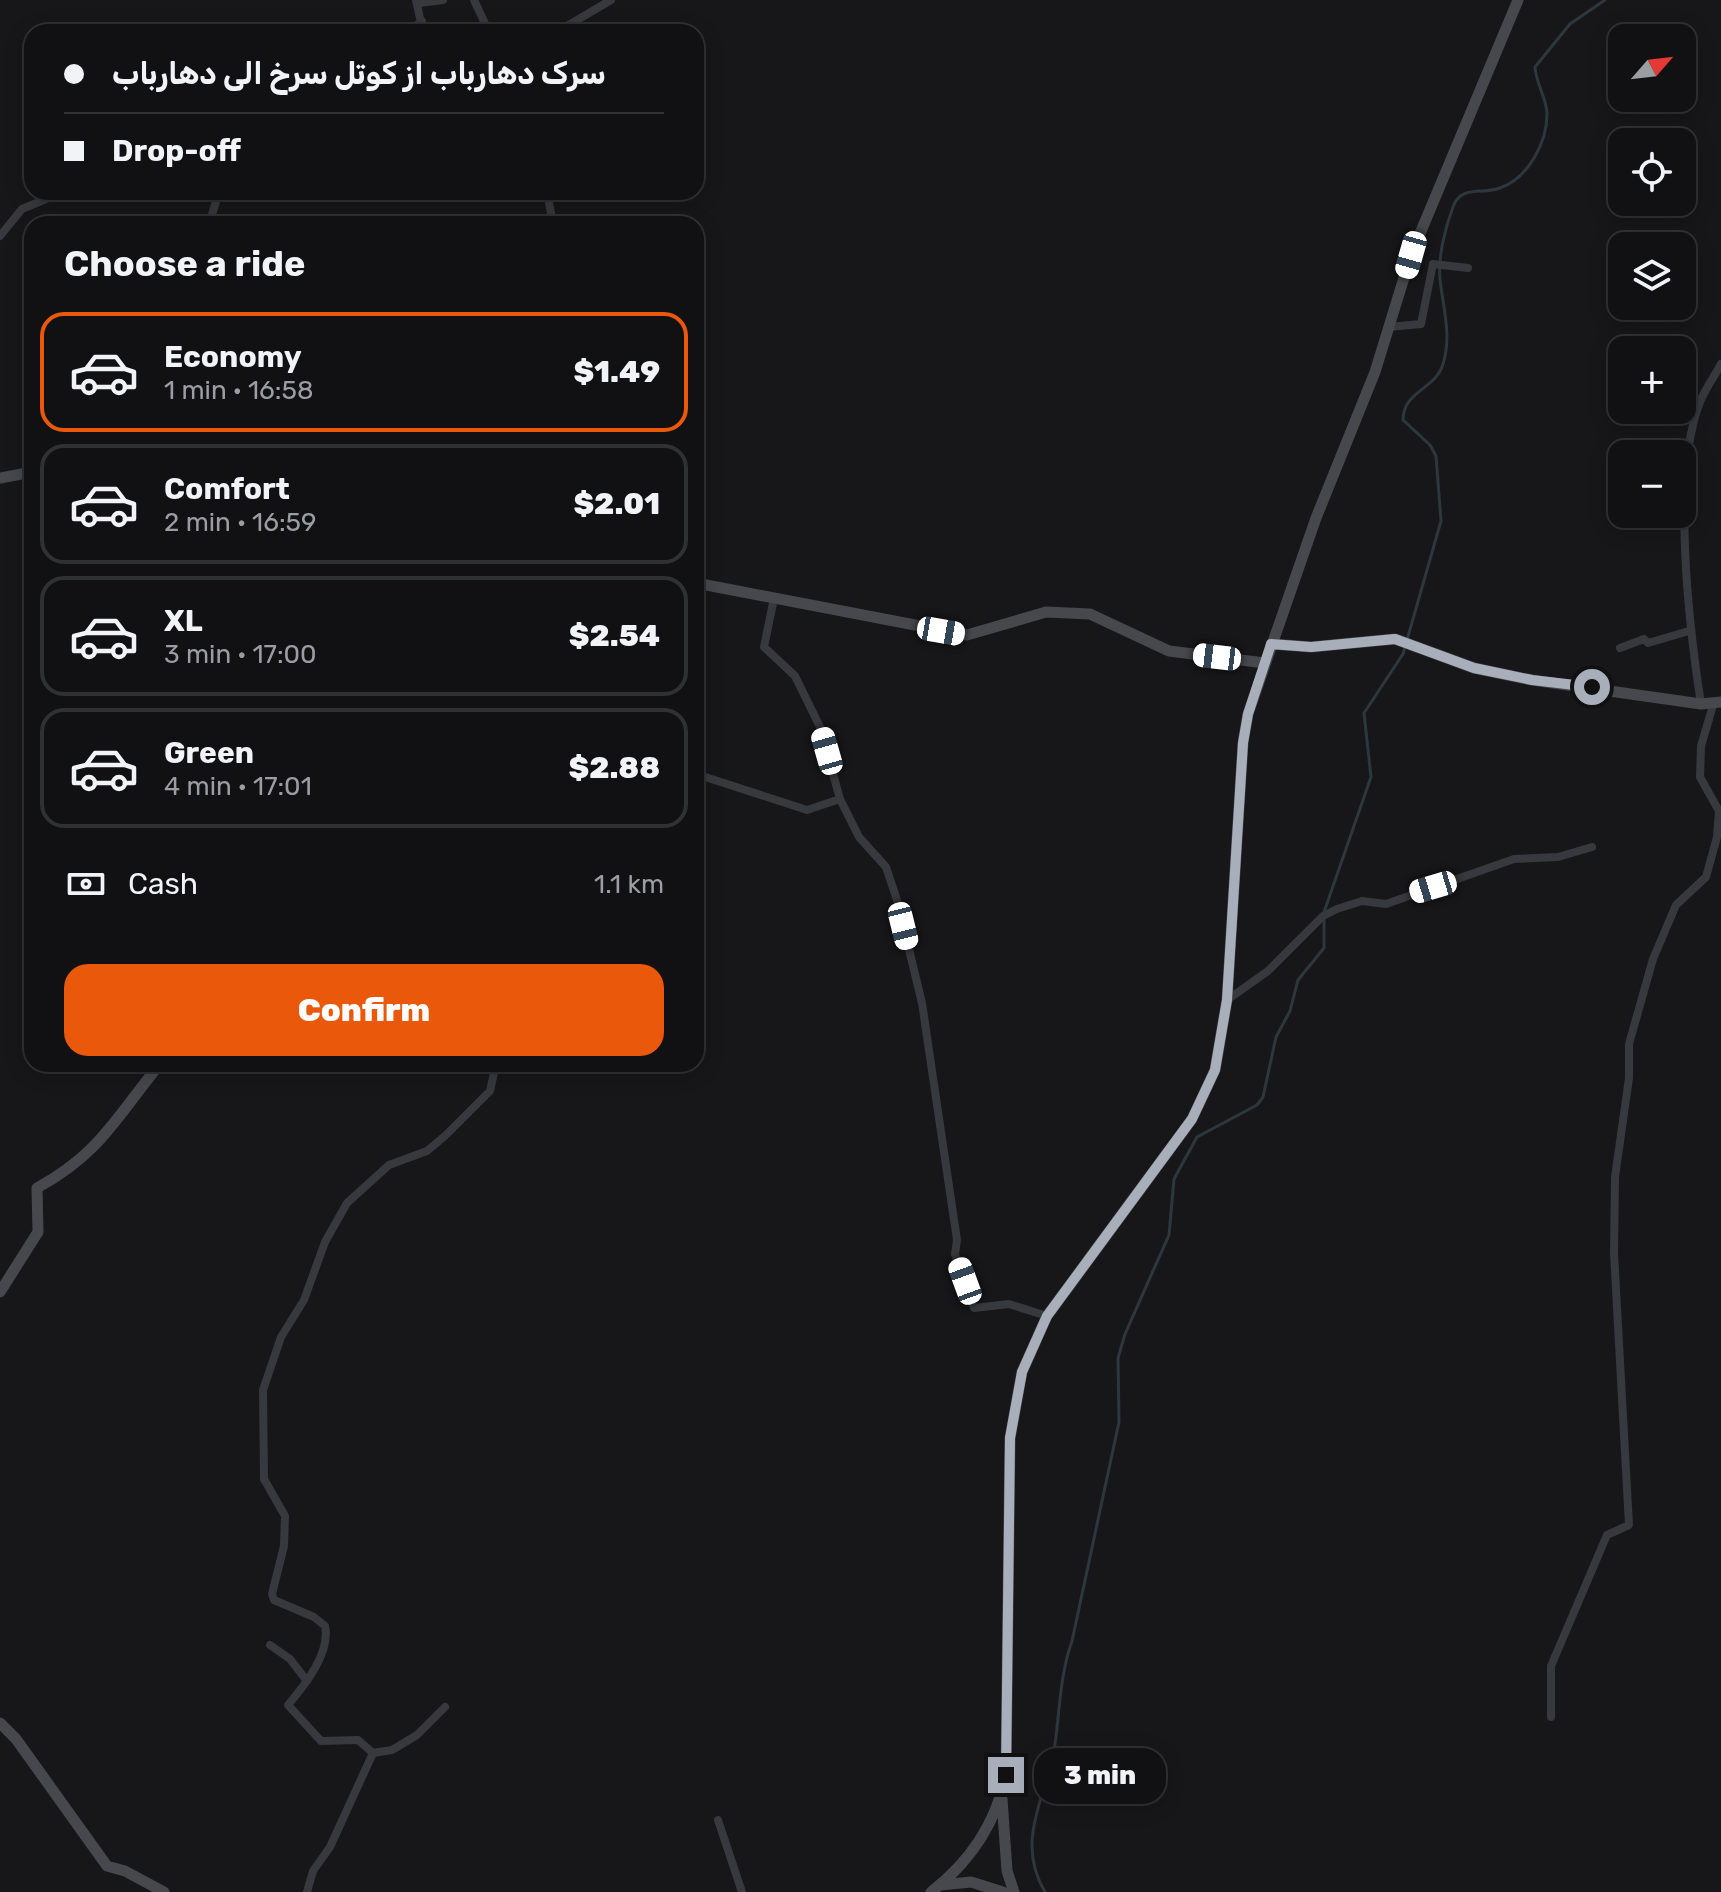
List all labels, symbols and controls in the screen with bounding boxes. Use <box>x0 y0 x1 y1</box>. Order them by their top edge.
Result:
north arrow <box>1608 24 1696 112</box>
map controls <box>1608 24 1696 528</box>
text: سرک دهارباب از کوتل سرخ الی دهارباب <box>112 56 606 92</box>
button: locate <box>1608 128 1696 216</box>
text: Drop-off <box>112 133 241 169</box>
car <box>1393 229 1429 281</box>
button: layers <box>1608 232 1696 320</box>
text: Choose a ride <box>64 242 305 285</box>
icon: car <box>68 336 140 408</box>
button: + <box>1608 336 1696 424</box>
text: Economy <box>164 339 302 375</box>
text: $1.49 <box>574 354 660 390</box>
text: 1 min · 16:58 <box>164 375 313 406</box>
button: − <box>1608 440 1696 528</box>
icon: car <box>68 468 140 540</box>
text: Comfort <box>164 471 290 507</box>
text: $2.01 <box>573 486 660 522</box>
text: 2 min · 16:59 <box>164 507 316 538</box>
icon: car <box>68 600 140 672</box>
text: XL <box>164 603 203 639</box>
car <box>915 615 967 647</box>
text: $2.54 <box>569 618 660 654</box>
text: 3 min · 17:00 <box>164 639 317 670</box>
car <box>1192 642 1242 672</box>
route start <box>1574 669 1610 705</box>
car <box>809 725 845 777</box>
icon: car <box>68 732 140 804</box>
text: Green <box>164 735 254 771</box>
text: $2.88 <box>569 750 660 786</box>
text: 4 min · 17:01 <box>164 771 312 802</box>
icon: cash <box>64 862 108 906</box>
text: Cash <box>128 866 198 902</box>
text: 1.1 km <box>594 869 664 900</box>
car <box>1407 869 1459 905</box>
car <box>886 900 920 952</box>
button: Confirm <box>64 964 664 1056</box>
car <box>946 1254 984 1308</box>
callout: 3 min <box>1034 1747 1166 1803</box>
route end <box>988 1757 1024 1793</box>
text: 3 min <box>1064 1760 1136 1791</box>

